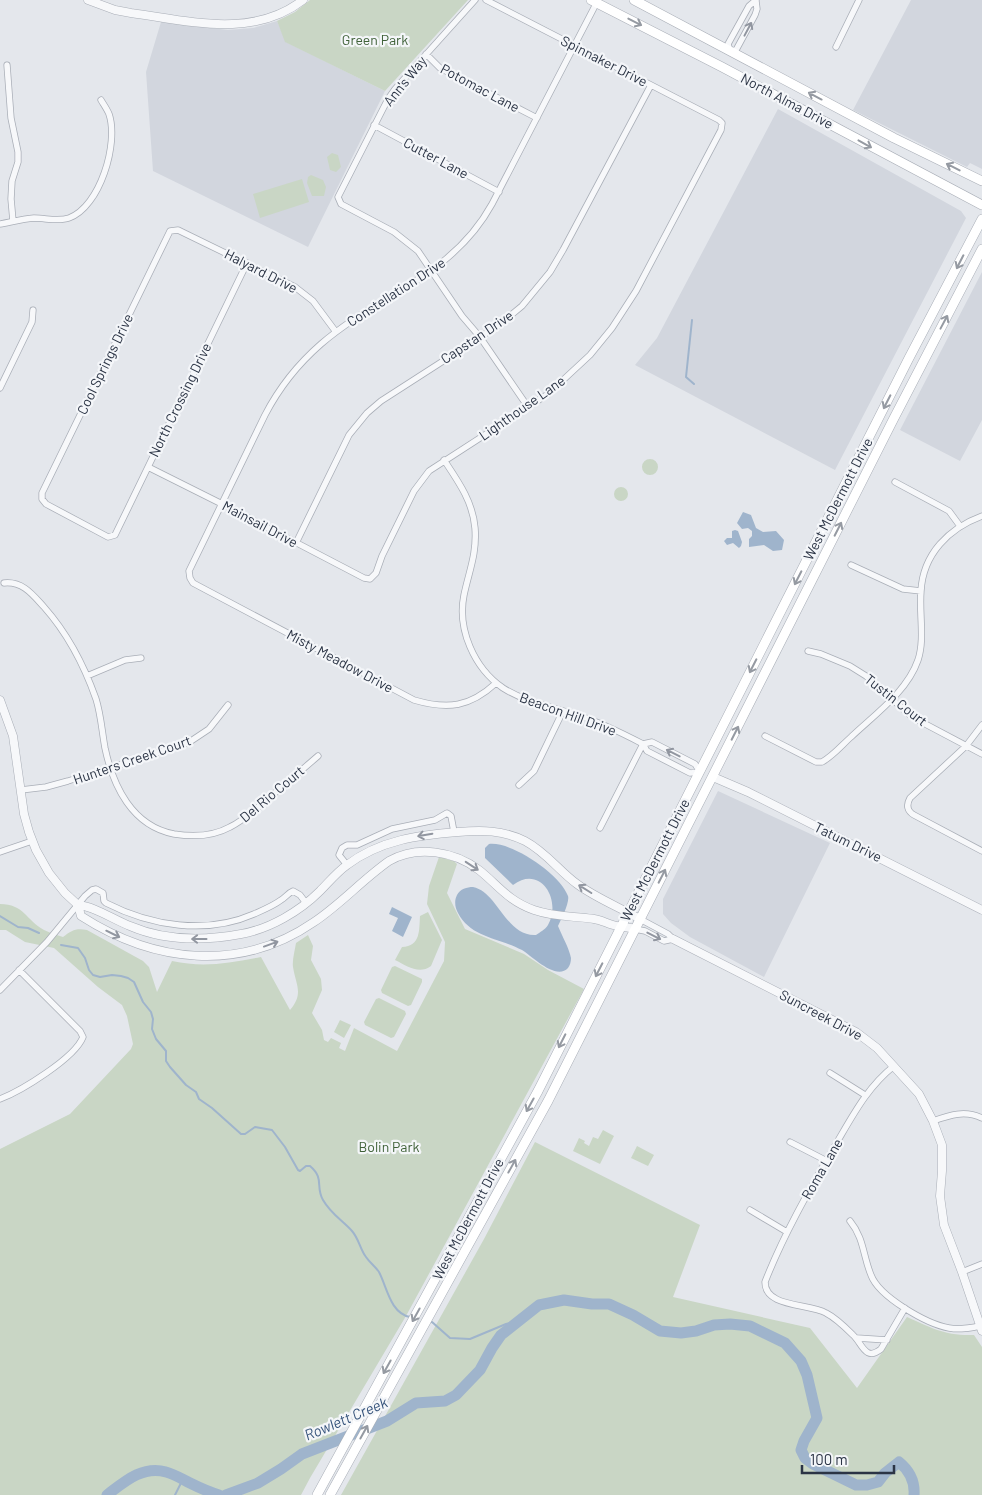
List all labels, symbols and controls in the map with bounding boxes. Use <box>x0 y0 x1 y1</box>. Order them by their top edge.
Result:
one-way arrow <box>627 17 642 27</box>
one-way arrow <box>744 22 753 37</box>
park label: Green Park <box>342 31 408 48</box>
street label: Spinnaker Drive <box>558 31 650 90</box>
street label: Ann's Way <box>379 52 430 109</box>
street label: Potomac Lane <box>438 60 523 115</box>
street label: North Alma Drive <box>738 69 836 132</box>
one-way arrow <box>808 91 823 101</box>
street label: Cutter Lane <box>401 133 472 182</box>
one-way arrow <box>857 139 872 149</box>
one-way arrow <box>946 162 961 171</box>
street label: Halyard Drive <box>222 245 301 296</box>
street label: Constellation Drive <box>343 253 448 330</box>
one-way arrow <box>955 254 964 269</box>
street label: Capstan Drive <box>437 306 516 367</box>
street label: Cool Springs Drive <box>73 311 136 417</box>
one-way arrow <box>939 314 949 329</box>
street label: North Crossing Drive <box>145 340 215 460</box>
street label: Lighthouse Lane <box>475 372 568 444</box>
one-way arrow <box>882 394 891 409</box>
street label: West McDermott Drive <box>799 435 876 563</box>
street label: Mainsail Drive <box>220 497 301 551</box>
one-way arrow <box>834 522 843 537</box>
one-way arrow <box>793 570 802 585</box>
street label: Misty Meadow Drive <box>284 625 396 696</box>
one-way arrow <box>748 658 757 673</box>
street label: Tustin Court <box>862 670 931 729</box>
street label: Beacon Hill Drive <box>517 688 619 739</box>
one-way arrow <box>731 726 740 741</box>
street label: Hunters Creek Court <box>71 731 193 788</box>
one-way arrow <box>666 748 681 758</box>
street label: Del Rio Court <box>236 762 307 825</box>
street label: West McDermott Drive <box>616 796 693 924</box>
street label: Tatum Drive <box>812 818 885 865</box>
one-way arrow <box>417 831 433 840</box>
one-way arrow <box>465 861 479 871</box>
one-way arrow <box>657 868 667 883</box>
one-way arrow <box>579 884 593 894</box>
one-way arrow <box>105 930 120 939</box>
one-way arrow <box>646 932 661 941</box>
one-way arrow <box>191 934 207 944</box>
one-way arrow <box>263 939 278 948</box>
one-way arrow <box>594 962 604 977</box>
street label: Suncreek Drive <box>777 986 866 1044</box>
one-way arrow <box>557 1034 567 1049</box>
one-way arrow <box>525 1097 534 1112</box>
street label: Roma Lane <box>797 1135 846 1202</box>
park label: Bolin Park <box>358 1138 420 1155</box>
street label: West McDermott Drive <box>428 1155 507 1282</box>
one-way arrow <box>507 1159 517 1174</box>
one-way arrow <box>411 1307 420 1322</box>
one-way arrow <box>382 1360 392 1374</box>
water label: Rowlett Creek <box>301 1392 390 1444</box>
one-way arrow <box>359 1425 369 1440</box>
scale bar <box>802 1442 894 1474</box>
text: 100 m <box>810 1450 848 1468</box>

